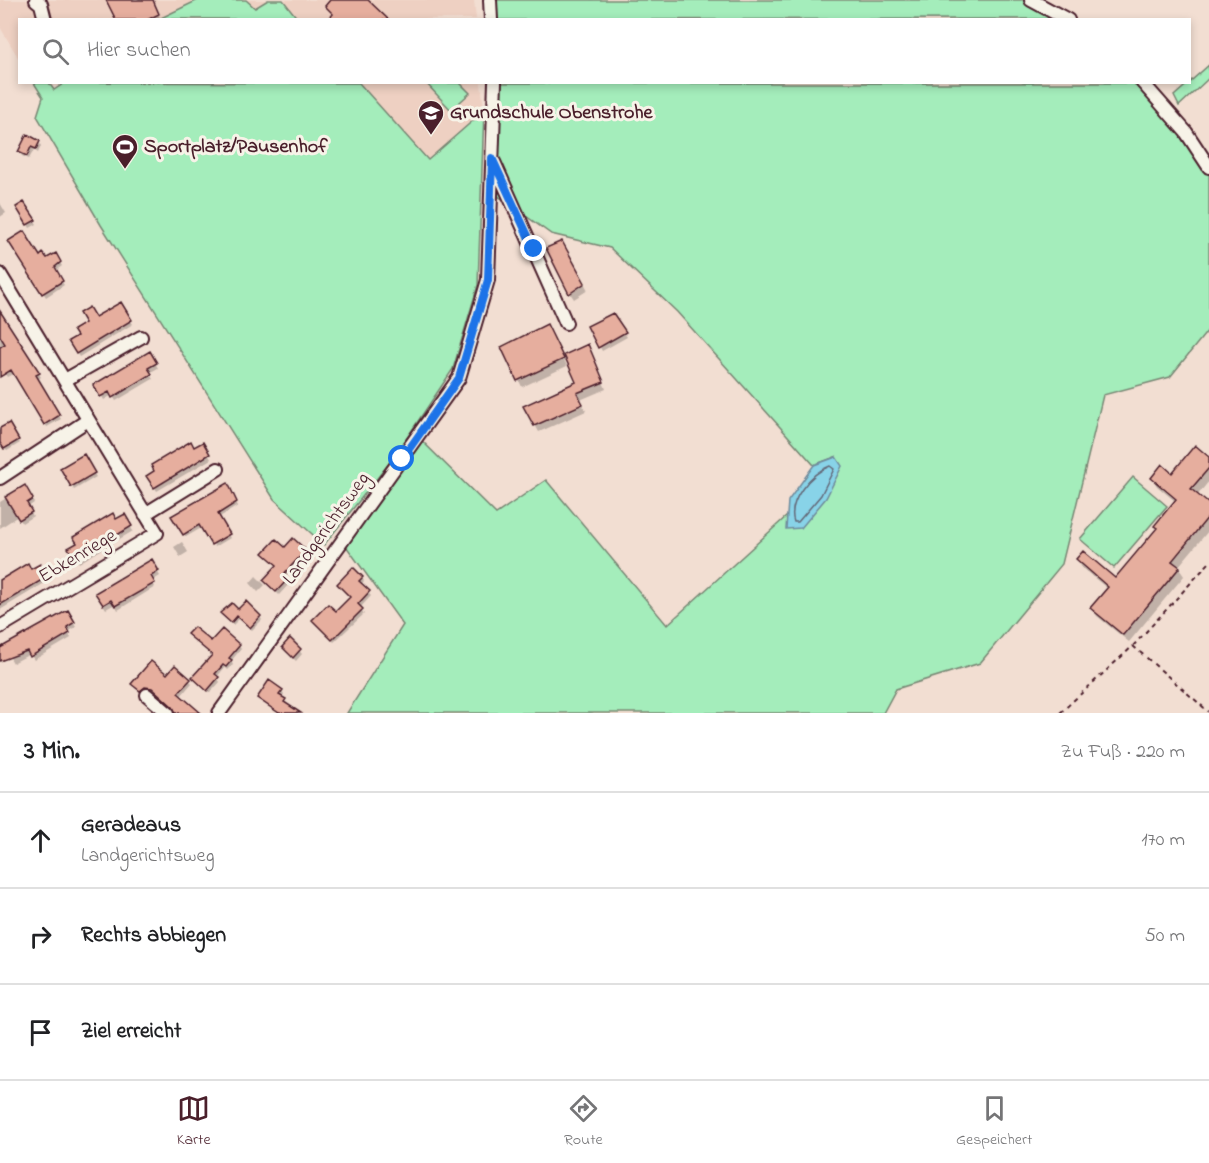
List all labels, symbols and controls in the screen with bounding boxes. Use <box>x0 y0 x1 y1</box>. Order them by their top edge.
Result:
search box <box>18 18 1191 84</box>
icon: search <box>39 35 72 68</box>
text: Hier suchen <box>87 35 191 67</box>
school or university icon: Grundschule Obenstrohe <box>416 98 446 136</box>
place label: Grundschule Obenstrohe <box>450 99 653 128</box>
sports icon: Sportplatz/Pausenhof <box>110 132 140 170</box>
place label: Sportplatz/Pausenhof <box>144 133 328 162</box>
route end <box>520 235 546 261</box>
route start <box>388 445 414 471</box>
street label: Landgerichtsweg <box>276 467 379 592</box>
street label: Ebkenriege <box>34 522 123 593</box>
text: 3 Min. <box>24 733 80 771</box>
text: Zu Fuß · 220 m <box>1061 738 1185 767</box>
text: Geradeaus <box>81 810 181 842</box>
icon: ahead <box>24 824 57 857</box>
text: 170 m <box>1141 826 1185 855</box>
text: Landgerichtsweg <box>81 842 214 871</box>
icon: right <box>24 920 57 953</box>
text: Rechts abbiegen <box>81 920 226 952</box>
text: 50 m <box>1144 922 1185 951</box>
icon: arrive <box>24 1016 57 1049</box>
text: Ziel erreicht <box>81 1016 181 1048</box>
tab: Karte <box>177 1092 211 1152</box>
tab: Route <box>564 1092 603 1152</box>
tab: Gespeichert <box>956 1092 1032 1152</box>

